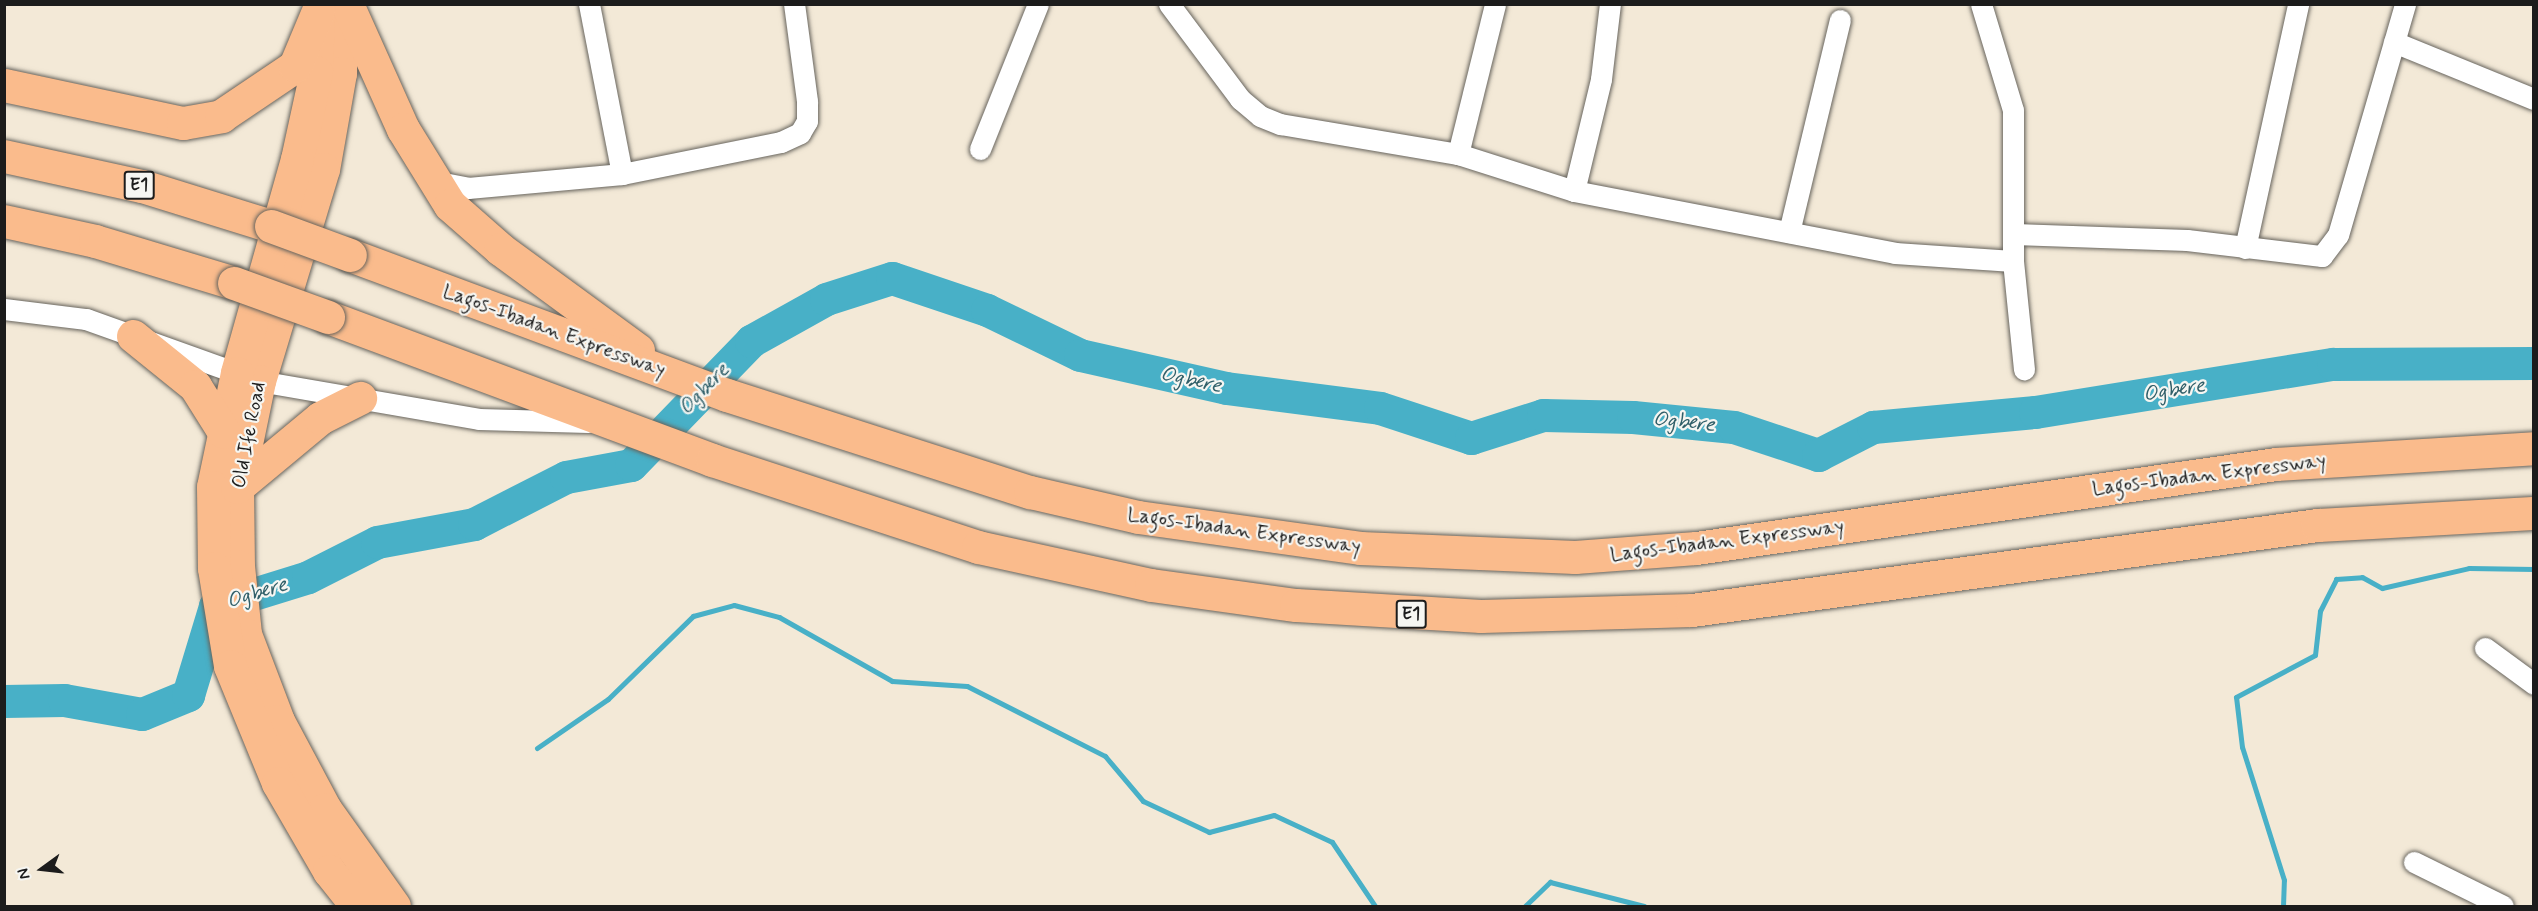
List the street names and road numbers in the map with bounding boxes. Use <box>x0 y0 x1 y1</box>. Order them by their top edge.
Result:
road number: E1 <box>122 170 156 200</box>
street label: Lagos-Ibadan Expressway <box>439 280 669 382</box>
street label: Old Ife Road <box>227 380 271 490</box>
street label: Lagos-Ibadan Expressway <box>2091 449 2327 501</box>
street label: Lagos-Ibadan Expressway <box>1126 503 1362 559</box>
street label: Lagos-Ibadan Expressway <box>1609 515 1845 567</box>
road number: E1 <box>1394 599 1428 629</box>

